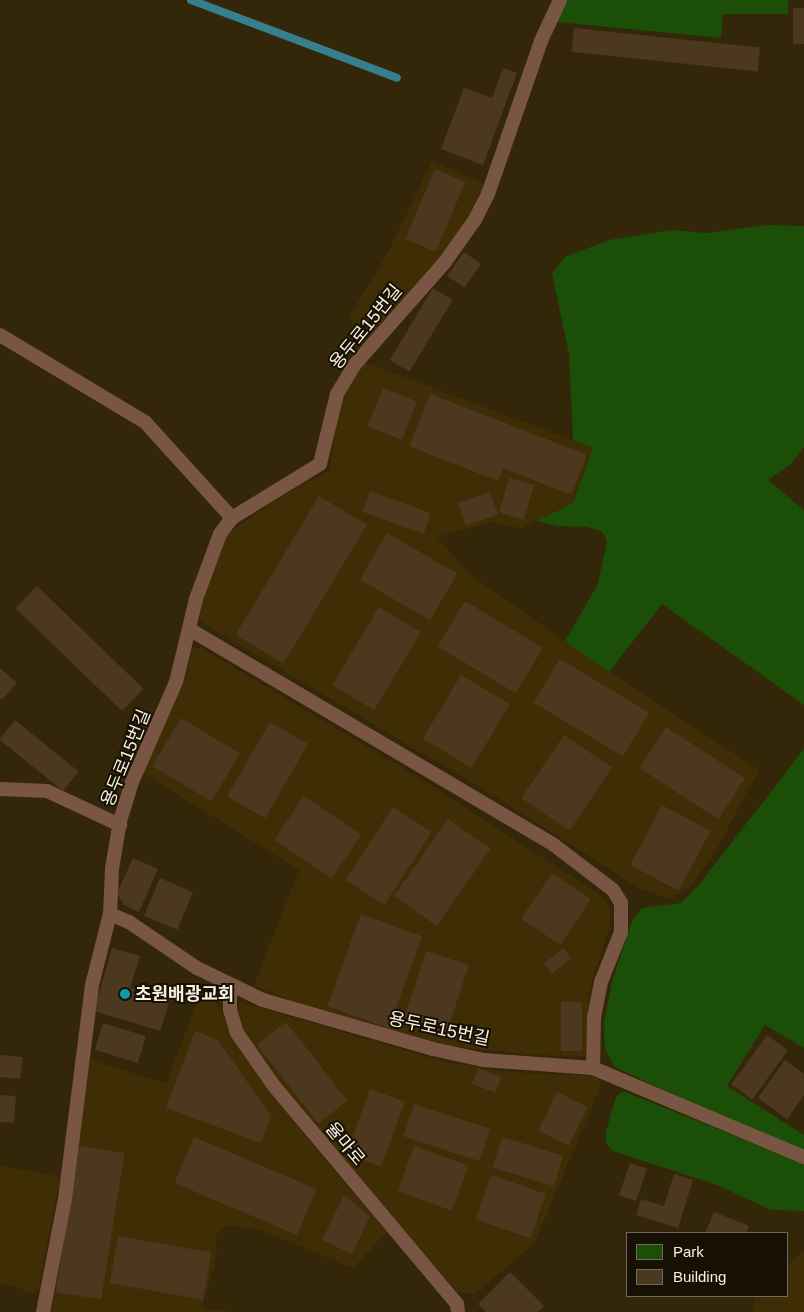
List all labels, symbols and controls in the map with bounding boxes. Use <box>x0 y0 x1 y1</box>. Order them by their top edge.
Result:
street label: 용두로15번길 <box>325 280 407 374</box>
street label: 용두로15번길 <box>97 706 155 810</box>
place label: 초원배광교회 <box>135 983 234 1005</box>
marker: 초원배광교회 <box>119 988 131 1000</box>
street label: 용두로15번길 <box>386 1008 492 1050</box>
street label: 율마로 <box>321 1118 369 1170</box>
legend <box>626 1232 789 1297</box>
text: Park <box>673 1243 704 1260</box>
text: Building <box>673 1268 726 1285</box>

